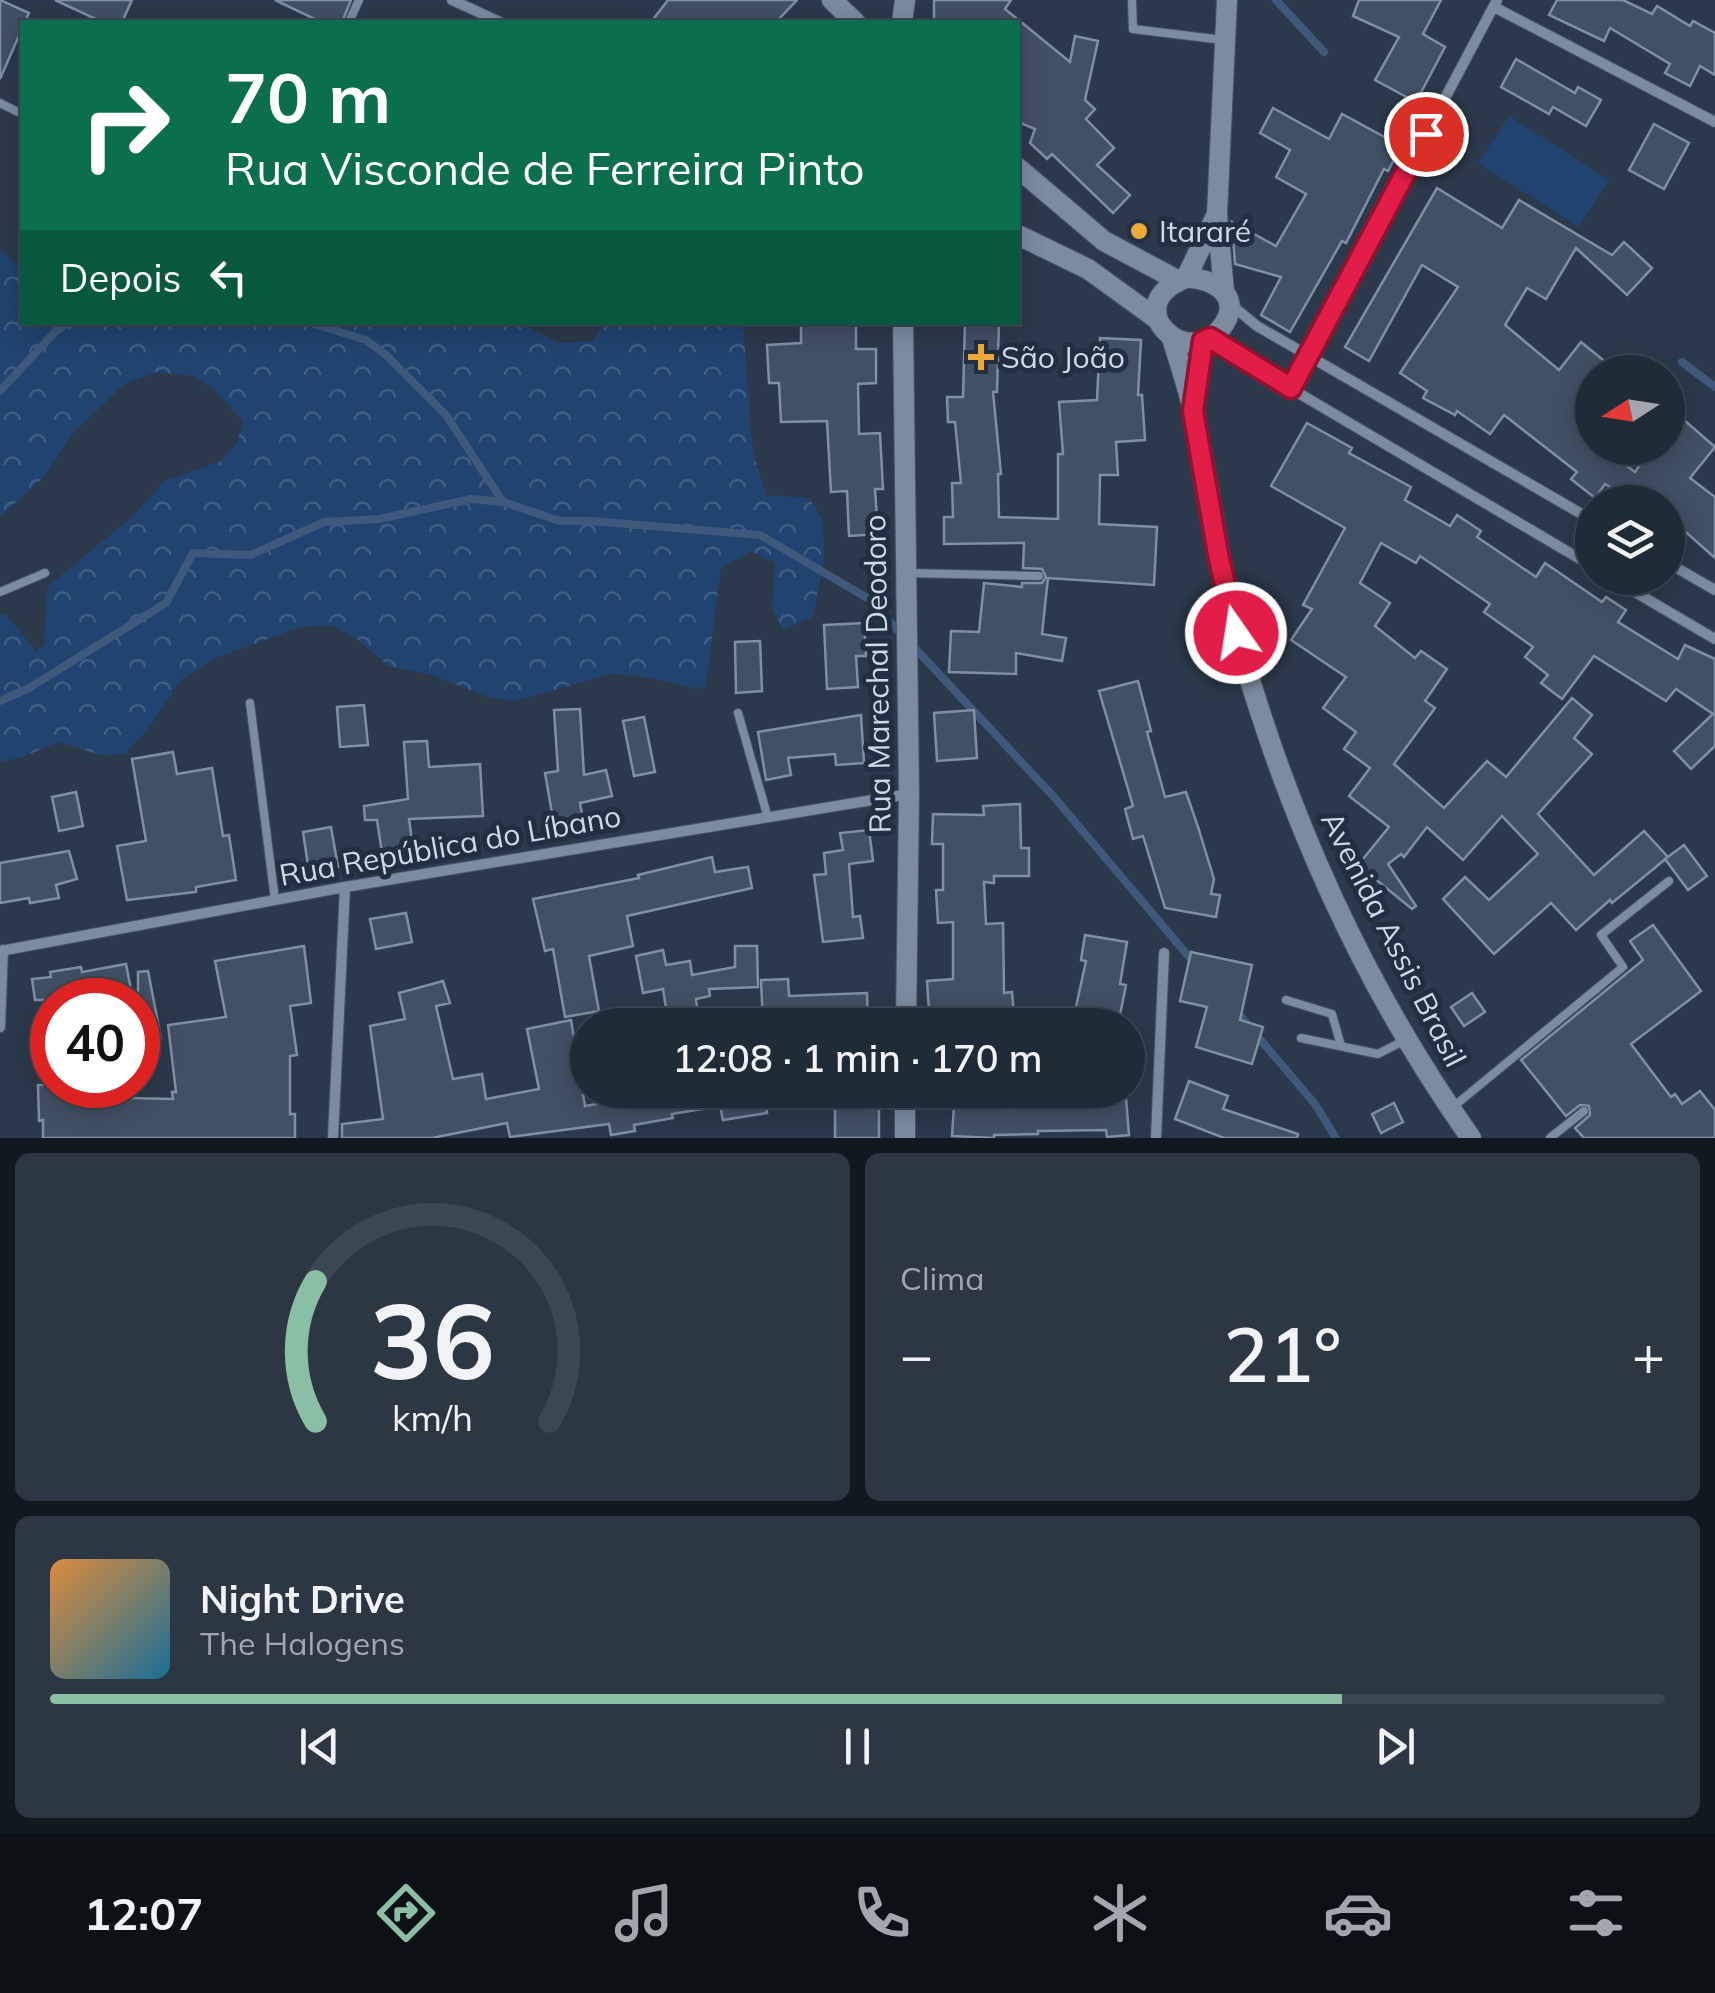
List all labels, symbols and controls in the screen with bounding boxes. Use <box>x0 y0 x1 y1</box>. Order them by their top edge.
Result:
text: 70 m <box>225 53 391 141</box>
icon: right <box>60 60 190 190</box>
pin <box>1384 92 1469 177</box>
icon: arrive <box>1399 107 1454 162</box>
text: Rua Visconde de Ferreira Pinto <box>225 140 865 196</box>
place label: Itararé <box>1159 212 1251 250</box>
marker: Itararé <box>1128 220 1150 242</box>
icon: left <box>201 250 256 305</box>
text: Depois <box>60 254 181 302</box>
place label: São João <box>1001 338 1125 376</box>
marker: São João <box>970 346 992 368</box>
north arrow <box>1575 355 1685 465</box>
map controls <box>1575 355 1685 595</box>
button: layers <box>1575 485 1685 595</box>
street label: Rua Marechal Deodoro <box>855 514 899 834</box>
position arrow <box>1184 581 1288 685</box>
street label: Rua República do Líbano <box>276 796 624 894</box>
street label: Avenida Assis Brasil <box>1313 805 1475 1073</box>
speed limit sign: 40 <box>30 978 160 1108</box>
text: 12:08 · 1 min · 170 m <box>672 1034 1043 1082</box>
text: Clima <box>900 1258 984 1298</box>
text: 36 <box>370 1274 495 1405</box>
text: 21° <box>1223 1307 1342 1401</box>
text: − <box>900 1320 933 1389</box>
text: + <box>1632 1320 1665 1389</box>
text: km/h <box>392 1395 473 1440</box>
text: Night Drive <box>200 1575 405 1623</box>
text: The Halogens <box>200 1623 405 1663</box>
icon: previous <box>292 1719 347 1774</box>
icon: pause <box>830 1719 885 1774</box>
icon: next <box>1368 1719 1423 1774</box>
icon: directions <box>371 1878 441 1948</box>
icon: music <box>609 1878 679 1948</box>
icon: phone <box>847 1878 917 1948</box>
icon: climate <box>1085 1878 1155 1948</box>
icon: car <box>1323 1878 1393 1948</box>
icon: filters <box>1561 1878 1631 1948</box>
text: 12:07 <box>84 1885 203 1941</box>

